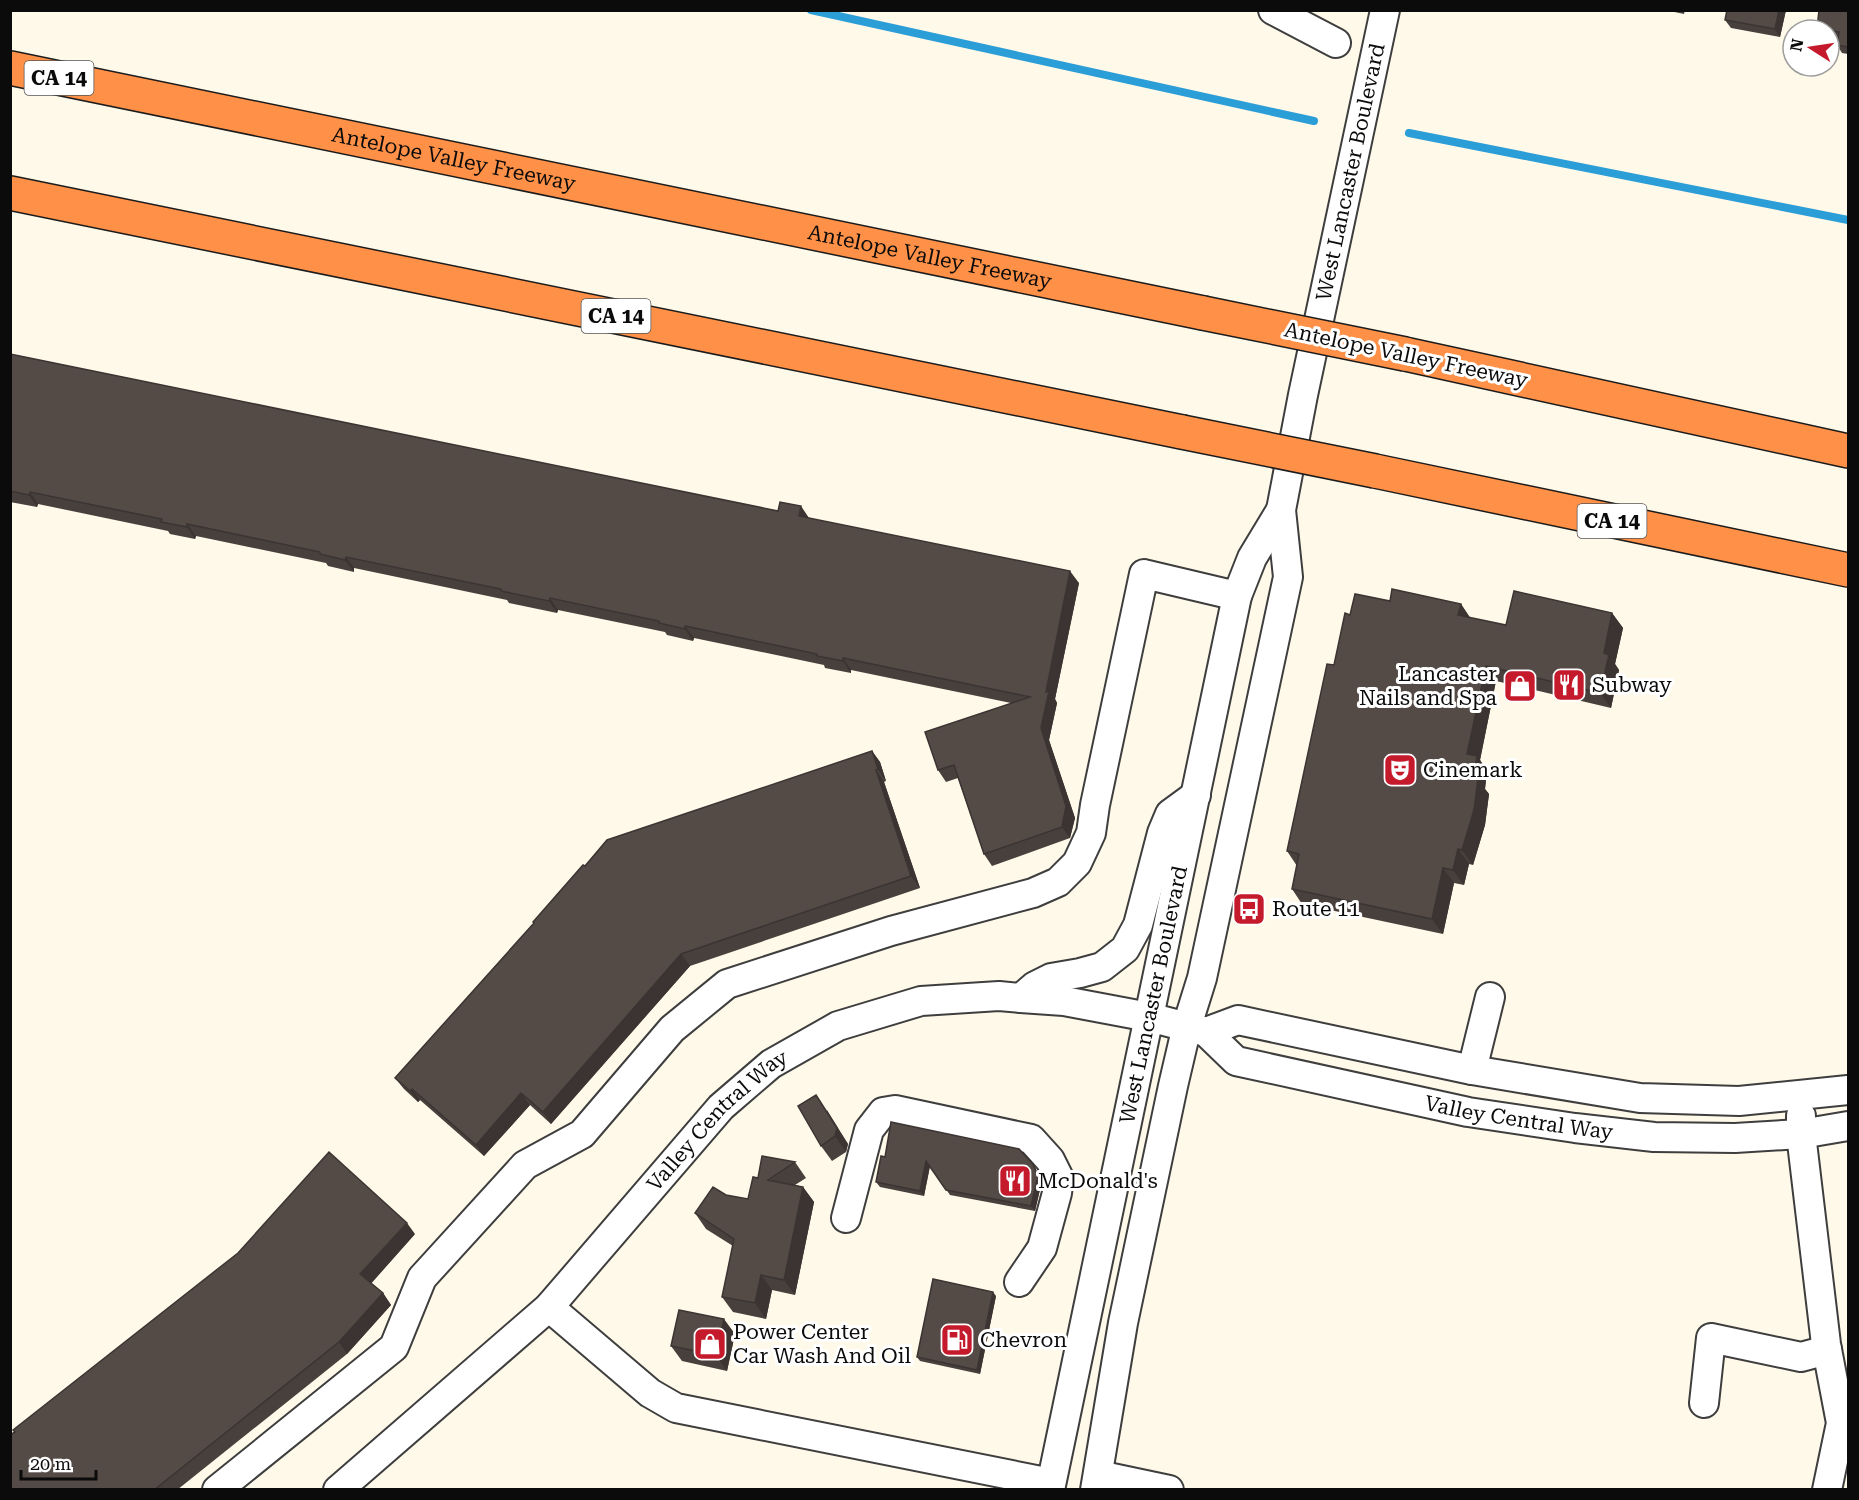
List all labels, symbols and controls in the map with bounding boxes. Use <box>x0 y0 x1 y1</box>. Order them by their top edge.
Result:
north arrow <box>1781 18 1841 78</box>
text: N <box>1786 37 1807 53</box>
street label: West Lancaster Boulevard <box>1311 41 1390 303</box>
road number: CA 14 <box>25 61 94 95</box>
street label: Antelope Valley Freeway <box>330 122 578 196</box>
street label: Antelope Valley Freeway <box>806 220 1054 294</box>
road number: CA 14 <box>582 299 650 333</box>
street label: Antelope Valley Freeway <box>1282 317 1530 393</box>
road number: CA 14 <box>1578 504 1646 538</box>
place label: Lancaster Nails and Spa <box>1359 662 1498 710</box>
restaurant icon: Subway <box>1551 667 1587 703</box>
shop icon: Lancaster Nails and Spa <box>1502 668 1538 704</box>
place label: Subway <box>1592 673 1672 697</box>
theatre icon: Cinemark <box>1382 752 1418 788</box>
place label: Cinemark <box>1423 758 1523 782</box>
street label: West Lancaster Boulevard <box>1115 863 1192 1126</box>
bus stop icon: Route 11 <box>1231 891 1267 927</box>
place label: Route 11 <box>1272 897 1360 921</box>
street label: Valley Central Way <box>642 1045 792 1196</box>
street label: Valley Central Way <box>1423 1091 1615 1144</box>
restaurant icon: McDonald's <box>997 1163 1033 1199</box>
place label: McDonald's <box>1038 1169 1158 1193</box>
place label: Power Center Car Wash And Oil <box>733 1320 911 1368</box>
fuel station icon: Chevron <box>939 1322 975 1358</box>
shop icon: Power Center Car Wash And Oil <box>692 1326 728 1362</box>
place label: Chevron <box>980 1328 1067 1352</box>
scale bar <box>21 1443 96 1481</box>
text: 20 m <box>30 1453 71 1474</box>

